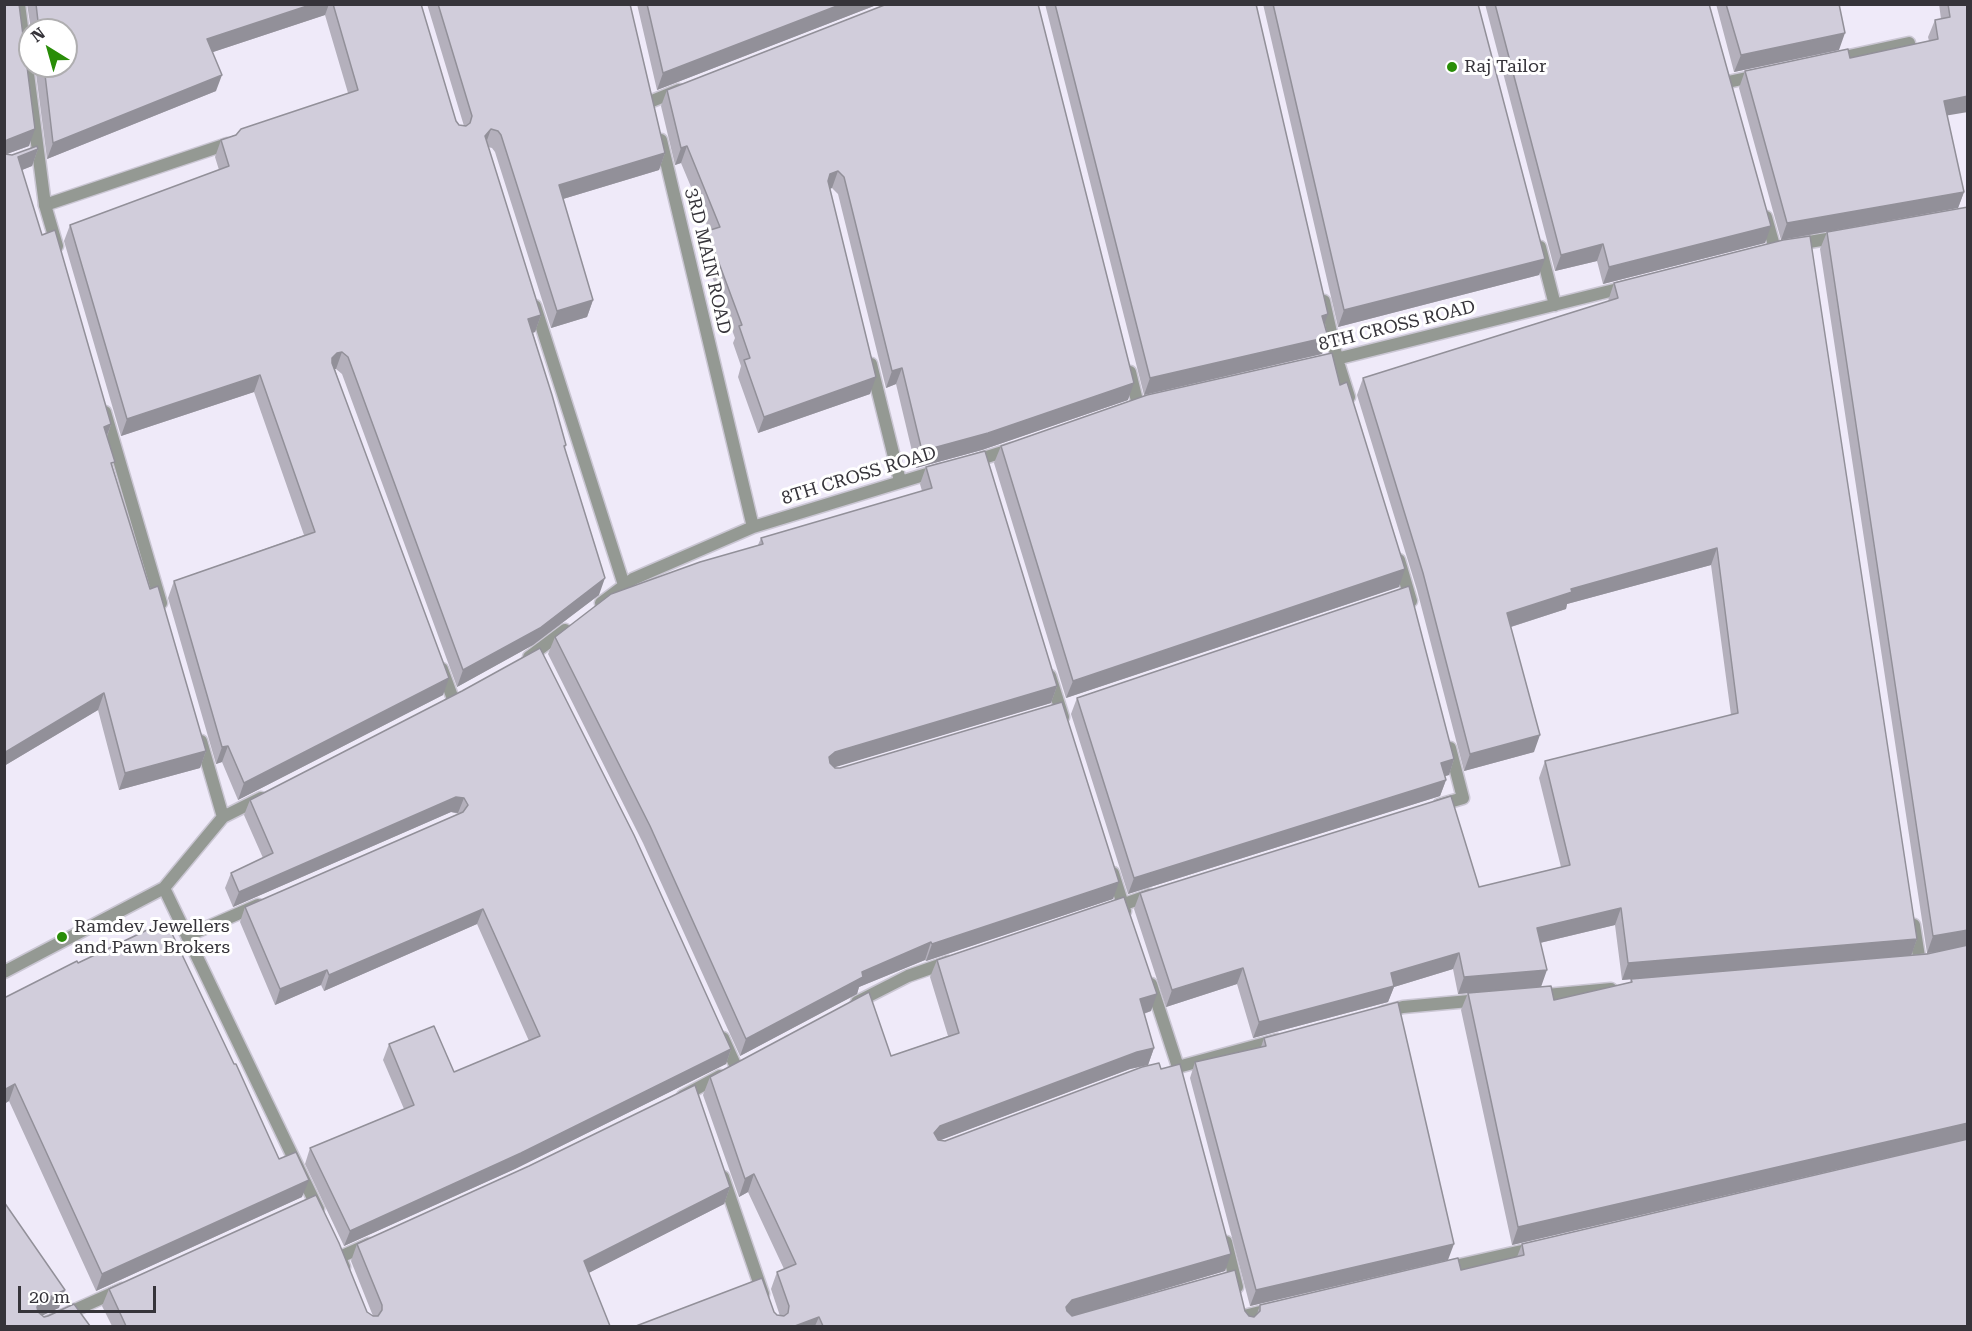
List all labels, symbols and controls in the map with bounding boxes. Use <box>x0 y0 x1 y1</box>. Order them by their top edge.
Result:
north arrow <box>18 18 78 78</box>
text: N <box>27 24 49 46</box>
place label: Raj Tailor <box>1464 56 1546 78</box>
marker: Raj Tailor <box>1445 60 1459 74</box>
street label: 3RD MAIN ROAD <box>681 186 735 336</box>
street label: 8TH CROSS ROAD <box>1316 296 1478 356</box>
street label: 8TH CROSS ROAD <box>779 442 939 510</box>
place label: Ramdev Jewellers and Pawn Brokers <box>74 916 230 958</box>
marker: Ramdev Jewellers and Pawn Brokers <box>55 930 69 944</box>
scale bar <box>21 1274 159 1312</box>
text: 20 m <box>29 1286 70 1307</box>

